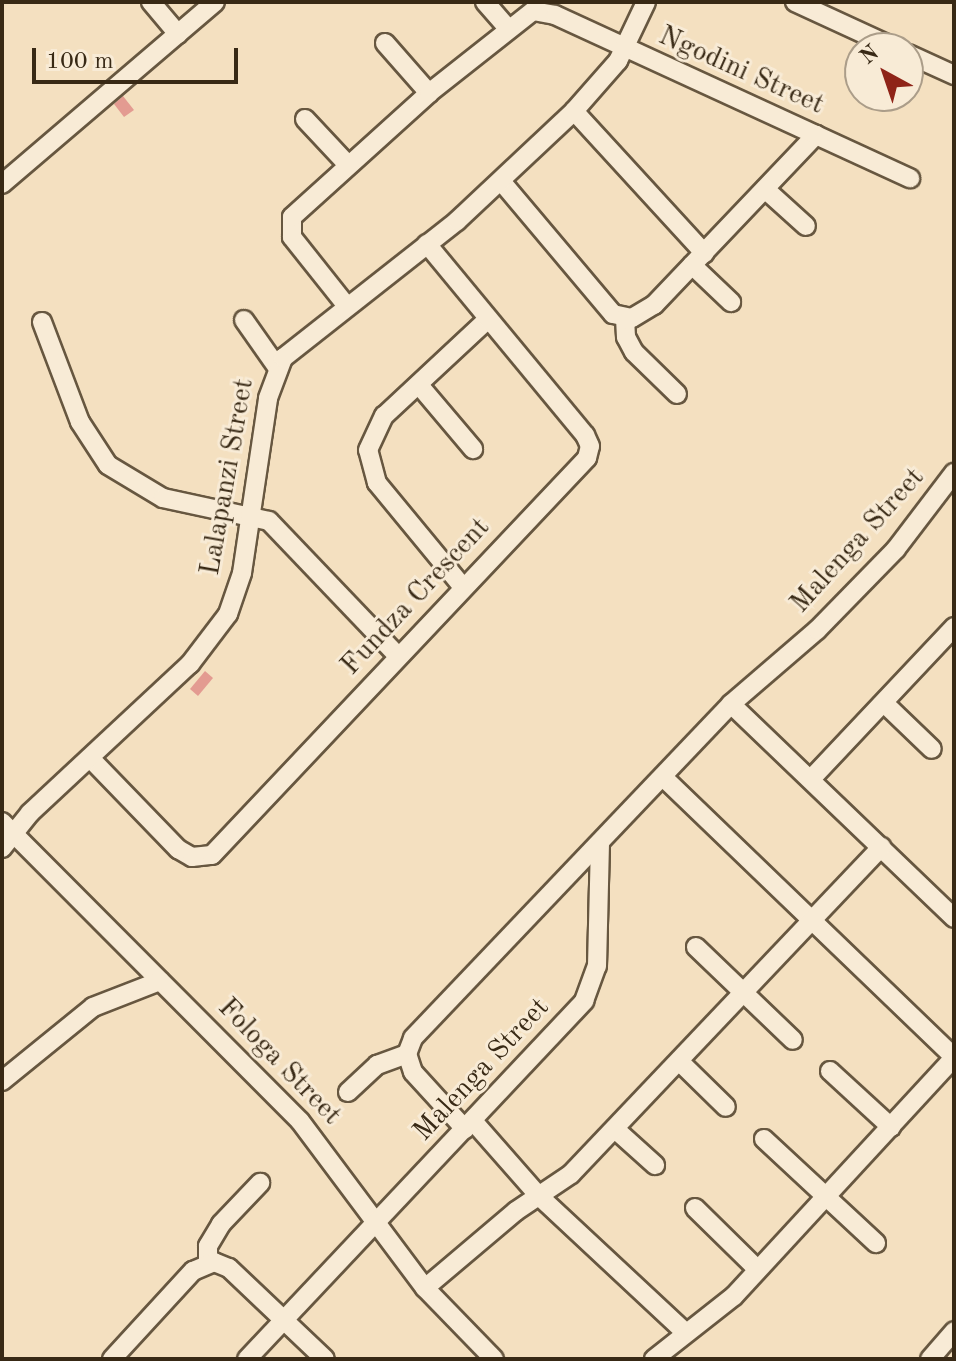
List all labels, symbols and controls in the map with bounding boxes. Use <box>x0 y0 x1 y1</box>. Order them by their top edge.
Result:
street label: Ngodini Street <box>653 20 829 122</box>
scale bar <box>36 32 242 82</box>
north arrow <box>844 32 924 112</box>
text: N <box>856 41 883 69</box>
text: 100 m <box>46 50 114 74</box>
street label: Lalapanzi Street <box>194 376 262 578</box>
street label: Malenga Street <box>784 461 932 621</box>
street label: Fundza Crescent <box>335 511 497 683</box>
street label: Malenga Street <box>407 991 557 1149</box>
street label: Fologa Street <box>210 992 348 1132</box>

